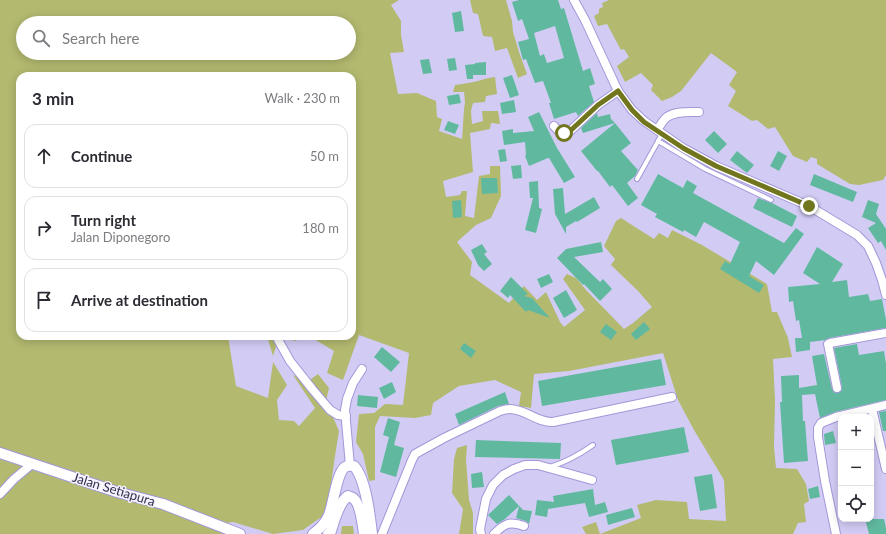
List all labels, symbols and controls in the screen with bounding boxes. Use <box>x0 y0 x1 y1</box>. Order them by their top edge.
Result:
search box <box>16 16 356 60</box>
icon: search <box>30 27 52 49</box>
text: Search here <box>62 29 139 47</box>
text: 3 min <box>32 88 74 109</box>
text: Walk · 230 m <box>264 90 340 106</box>
route start <box>555 124 573 142</box>
icon: ahead <box>33 145 55 167</box>
text: Continue <box>71 147 132 165</box>
text: 50 m <box>310 148 339 164</box>
route end <box>800 197 818 215</box>
text: Turn right <box>71 211 136 229</box>
icon: right <box>33 217 55 239</box>
text: 180 m <box>302 220 339 236</box>
text: Jalan Diponegoro <box>71 229 170 245</box>
icon: arrive <box>33 289 55 311</box>
text: Arrive at destination <box>71 291 208 309</box>
map controls <box>838 414 874 522</box>
button: + <box>838 414 874 450</box>
button: − <box>838 450 874 486</box>
street label: Jalan Setiapura <box>71 469 157 509</box>
button: locate <box>838 486 874 522</box>

